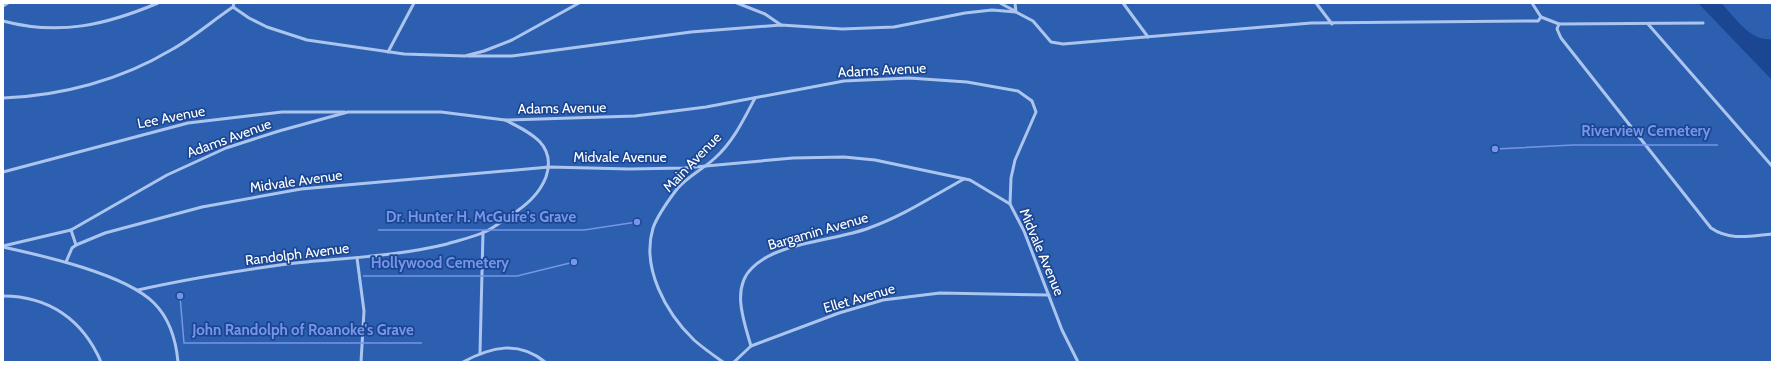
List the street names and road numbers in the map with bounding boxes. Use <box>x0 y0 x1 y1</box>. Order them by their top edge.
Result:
street label: Adams Avenue <box>837 59 927 81</box>
street label: Adams Avenue <box>518 98 606 118</box>
street label: Lee Avenue <box>136 102 206 132</box>
street label: Adams Avenue <box>184 114 274 162</box>
street label: Main Avenue <box>659 128 725 196</box>
street label: Midvale Avenue <box>573 148 667 166</box>
street label: Midvale Avenue <box>248 166 344 196</box>
street label: Midvale Avenue <box>1015 205 1069 299</box>
street label: Bargamin Avenue <box>766 208 870 254</box>
street label: Randolph Avenue <box>244 239 350 269</box>
street label: Ellet Avenue <box>821 279 897 317</box>

